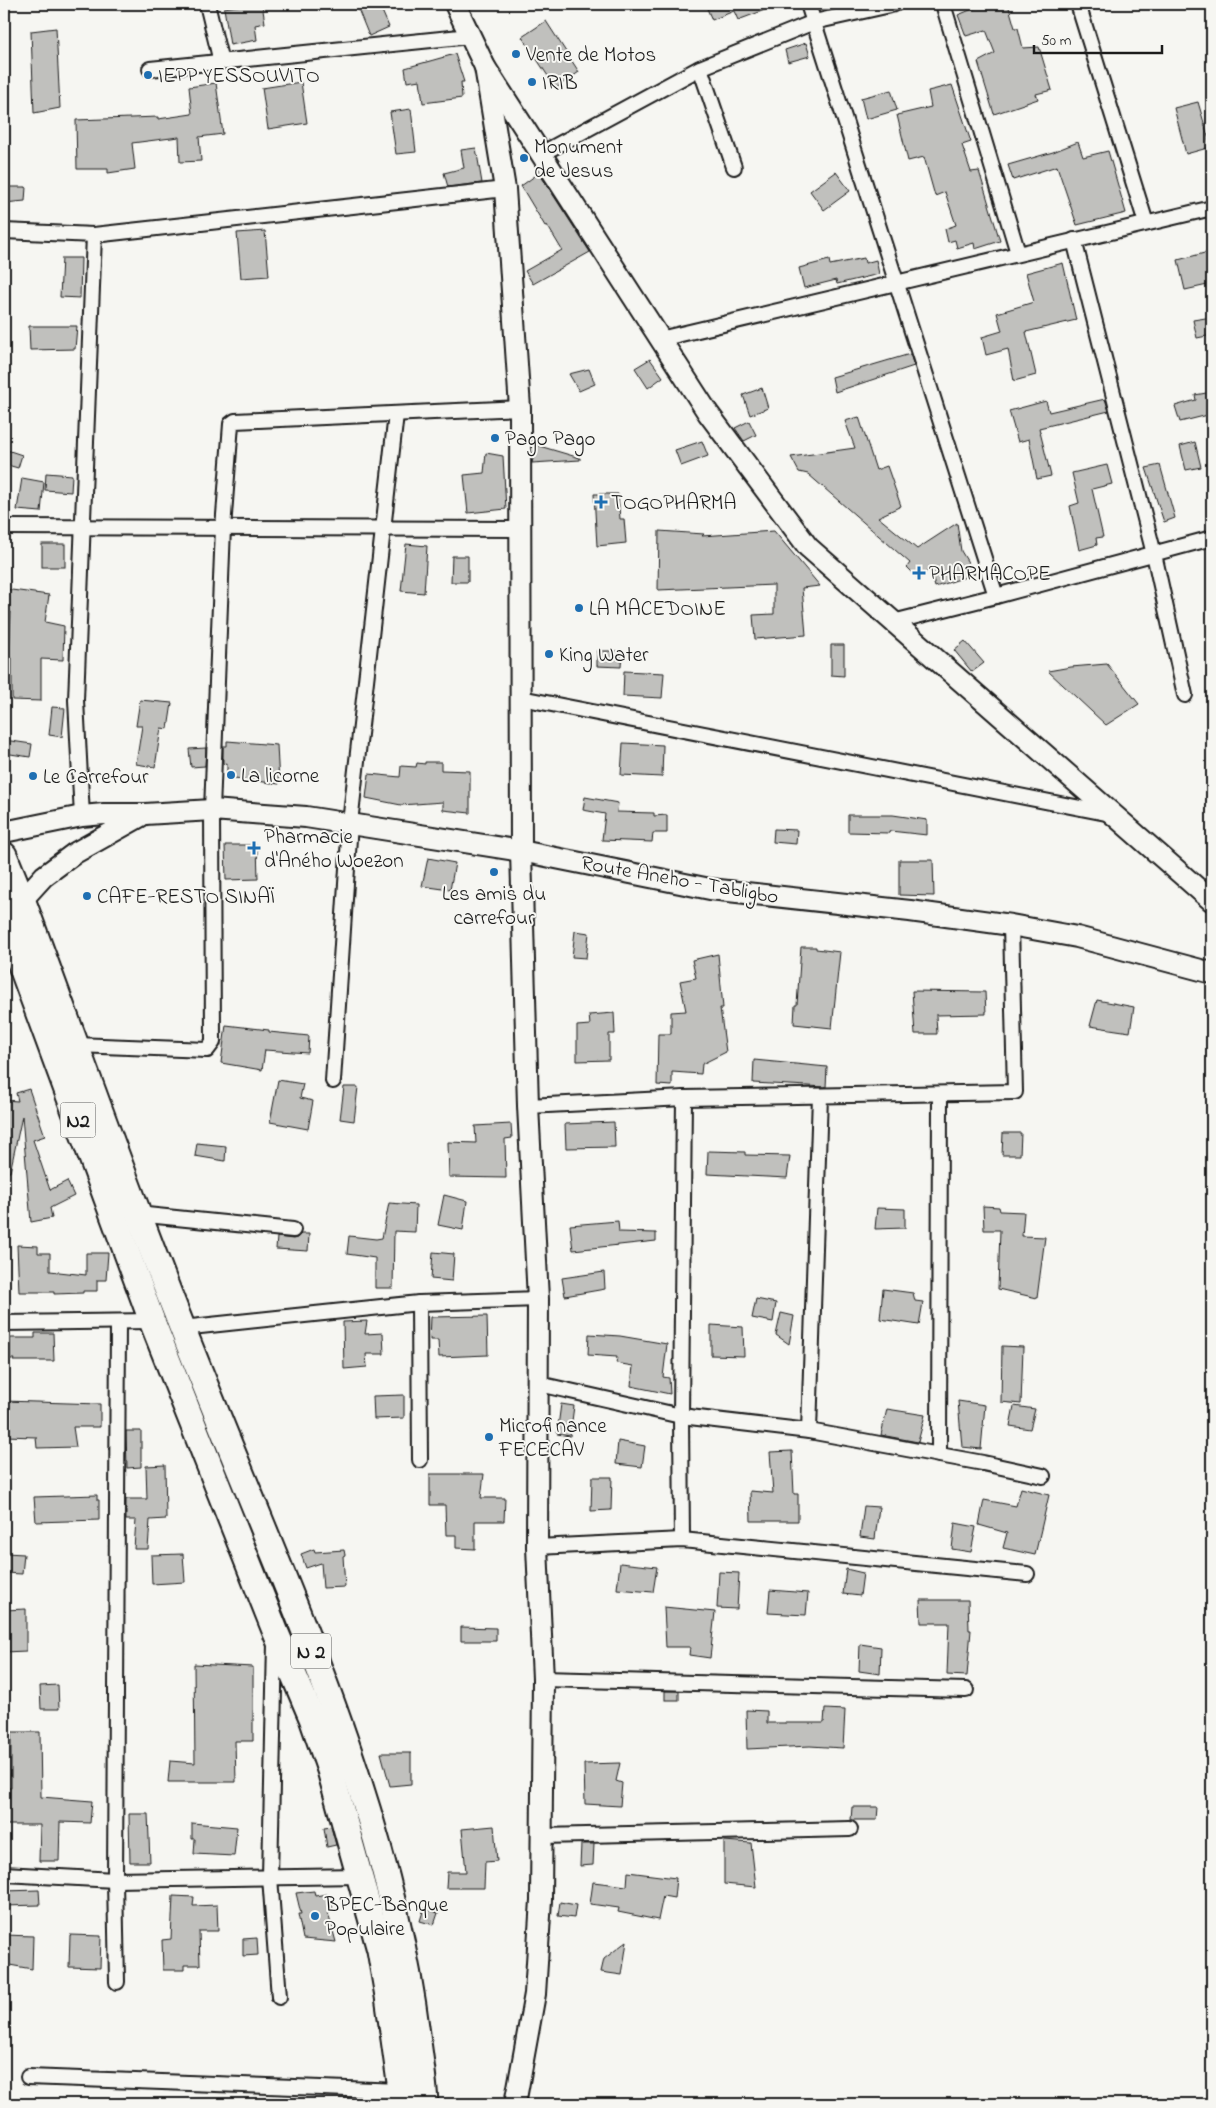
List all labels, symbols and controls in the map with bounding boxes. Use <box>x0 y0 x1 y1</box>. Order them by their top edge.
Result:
scale bar <box>1034 22 1161 54</box>
text: 50 m <box>1041 30 1072 52</box>
place label: Vente de Motos <box>525 41 656 71</box>
marker: Vente de Motos <box>510 48 522 60</box>
place label: IEPP YESSOUVITO <box>158 62 320 92</box>
marker: IEPP YESSOUVITO <box>142 69 154 81</box>
place label: IRIB <box>542 69 578 99</box>
marker: IRIB <box>526 76 538 88</box>
place label: Monument de Jesus <box>534 133 623 187</box>
marker: Monument de Jesus <box>518 152 530 164</box>
place label: Pago Pago <box>505 425 596 457</box>
marker: Pago Pago <box>489 432 501 444</box>
place label: TOGOPHARMA <box>611 489 737 519</box>
marker: TOGOPHARMA <box>595 496 607 508</box>
place label: PHARMACOPE <box>929 560 1051 590</box>
marker: PHARMACOPE <box>913 567 925 579</box>
place label: LA MACEDOINE <box>589 595 726 625</box>
marker: LA MACEDOINE <box>573 602 585 614</box>
place label: King Water <box>559 641 649 673</box>
marker: King Water <box>543 648 555 660</box>
place label: La licorne <box>241 762 320 792</box>
place label: Le Carrefour <box>43 763 149 793</box>
marker: La licorne <box>225 769 237 781</box>
marker: Le Carrefour <box>27 770 39 782</box>
place label: Pharmacie d'Aného Woezon <box>264 823 404 877</box>
marker: Pharmacie d'Aného Woezon <box>248 842 260 854</box>
street label: Route Aneho - Tabligbo <box>578 849 781 915</box>
marker: Les amis du carrefour <box>488 866 500 878</box>
place label: Les amis du carrefour <box>442 880 546 934</box>
place label: CAFE-RESTO SINAÏ <box>97 883 275 913</box>
marker: CAFE-RESTO SINAÏ <box>81 890 93 902</box>
road number: N2 <box>60 1102 96 1138</box>
place label: Microfinance FECECAV <box>498 1412 607 1466</box>
marker: Microfinance FECECAV <box>483 1431 495 1443</box>
road number: N 2 <box>291 1634 331 1668</box>
place label: BPEC-Banque Populaire <box>324 1891 449 1945</box>
marker: BPEC-Banque Populaire <box>309 1910 321 1922</box>

